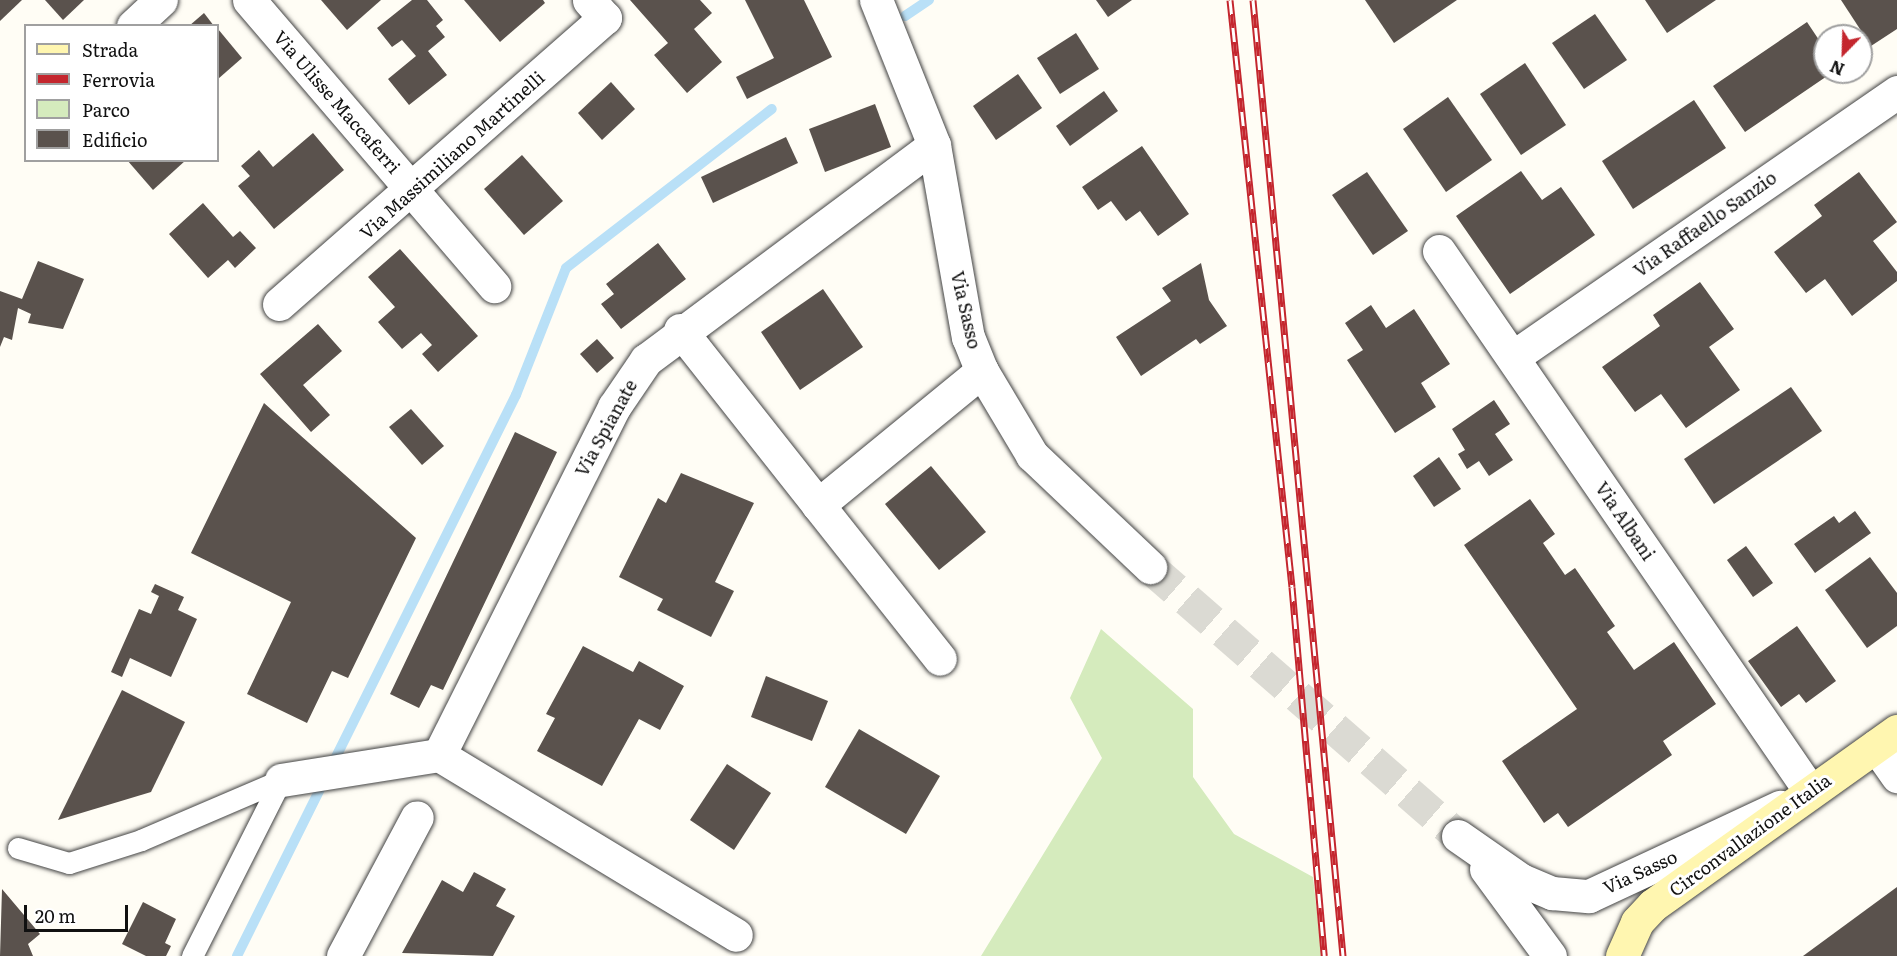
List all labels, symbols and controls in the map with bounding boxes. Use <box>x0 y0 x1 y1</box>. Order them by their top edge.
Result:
legend <box>24 24 219 162</box>
north arrow <box>1813 24 1873 84</box>
street label: Via Ulisse Maccaferri <box>269 26 405 178</box>
text: Strada <box>82 36 138 63</box>
text: N <box>1826 55 1848 82</box>
text: Ferrovia <box>82 66 155 93</box>
street label: Via Massimiliano Martinelli <box>355 66 549 244</box>
text: Parco <box>82 96 130 123</box>
text: Edificio <box>82 126 148 153</box>
street label: Via Raffaello Sanzio <box>1629 167 1781 281</box>
street label: Via Sasso <box>947 269 985 351</box>
street label: Via Spianate <box>571 376 641 480</box>
street label: Via Albani <box>1591 478 1659 564</box>
street label: Circonvallazione Italia <box>1665 769 1835 901</box>
street label: Via Sasso <box>1600 845 1680 899</box>
scale bar <box>27 893 130 931</box>
text: 20 m <box>35 902 76 929</box>

